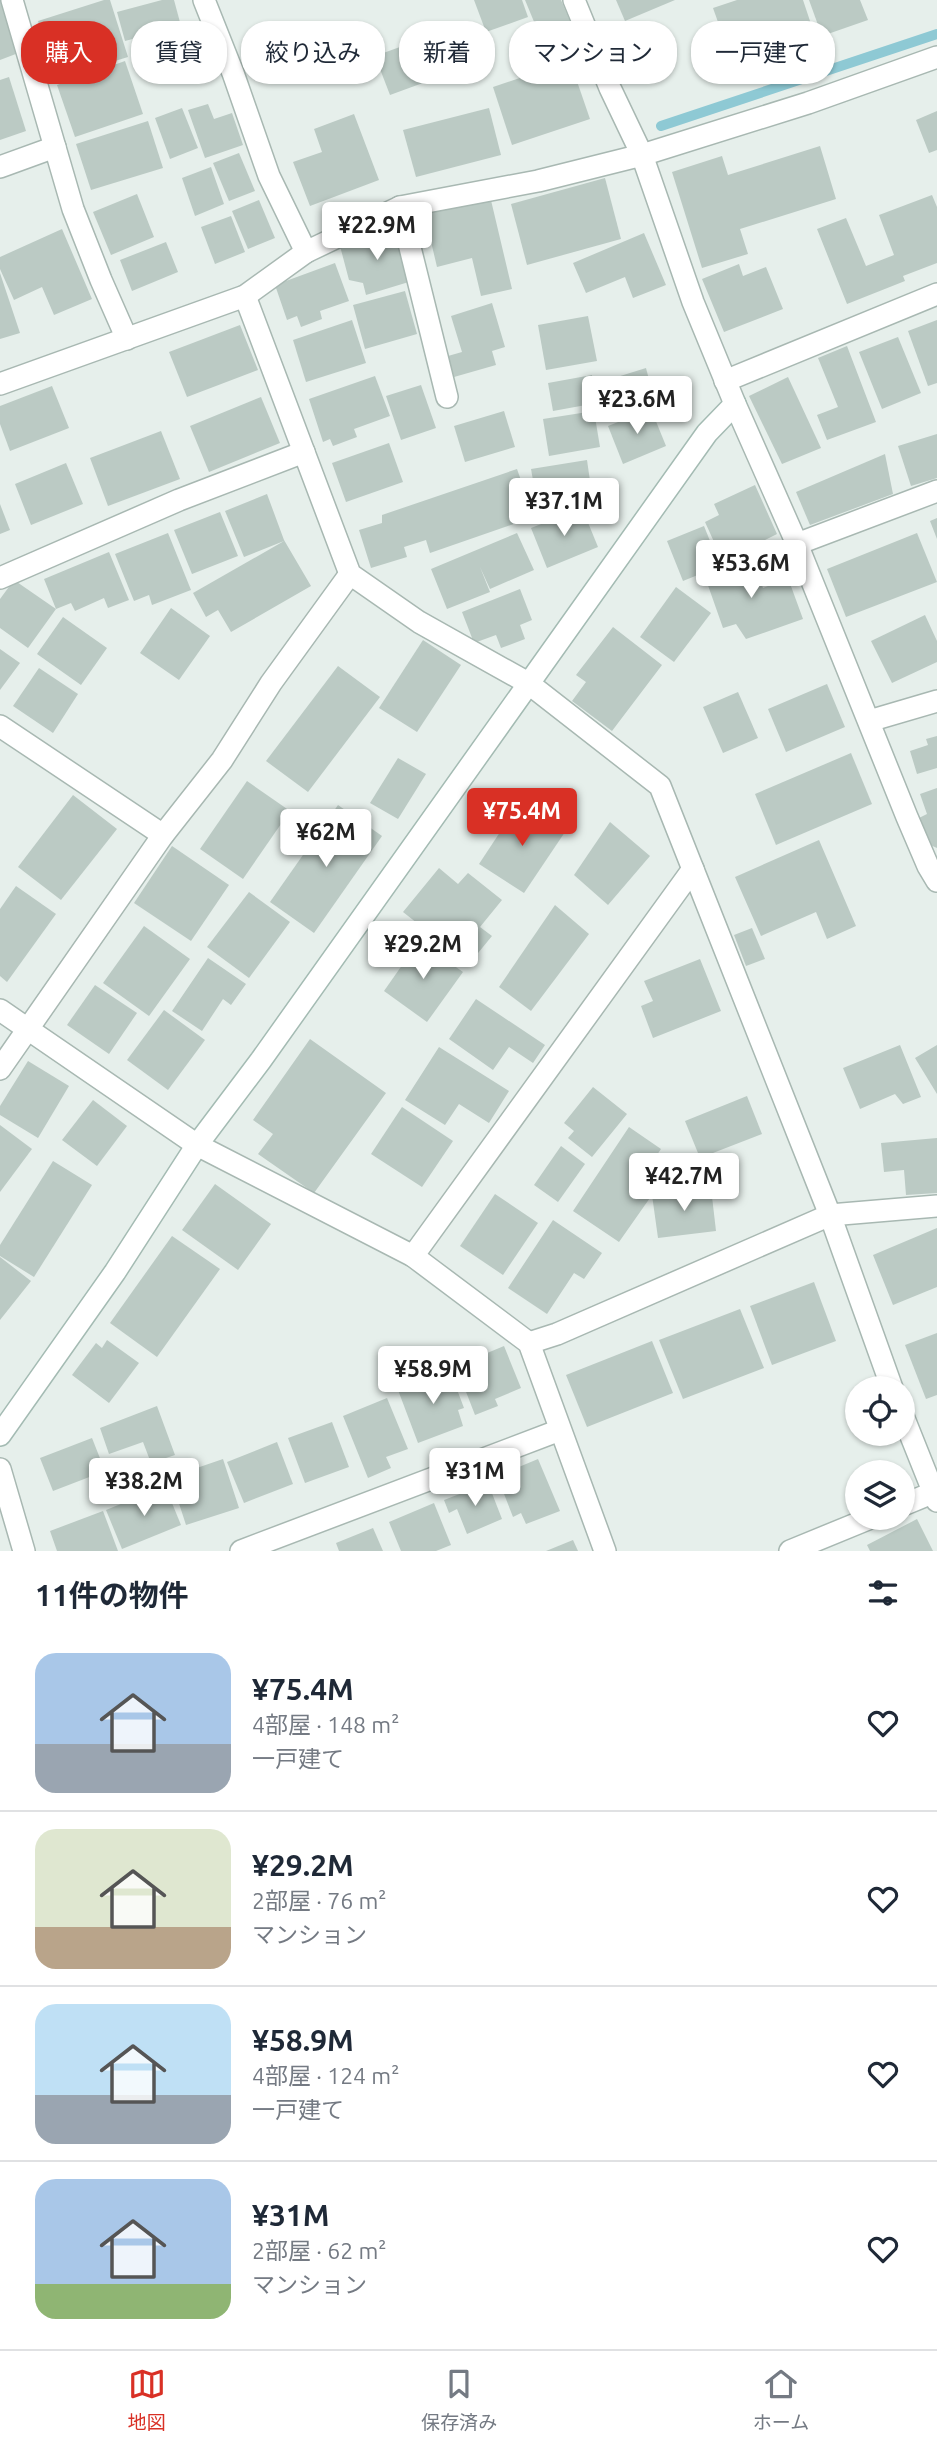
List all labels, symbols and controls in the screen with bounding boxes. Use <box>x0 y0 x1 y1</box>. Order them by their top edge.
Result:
chip: 購入 <box>21 21 117 84</box>
chip: 賃貸 <box>131 21 227 84</box>
chip: 絞り込み <box>241 21 385 84</box>
chip: 新着 <box>399 21 495 84</box>
chip: マンション <box>509 21 677 84</box>
chip: 一戸建て <box>691 21 835 84</box>
pin: ¥22.9M <box>320 202 434 262</box>
text: ¥22.9M <box>338 212 416 237</box>
pin: ¥23.6M <box>580 376 694 436</box>
text: ¥23.6M <box>598 386 676 411</box>
pin: ¥37.1M <box>507 478 621 538</box>
text: ¥37.1M <box>525 488 603 513</box>
pin: ¥53.6M <box>694 540 808 600</box>
text: ¥53.6M <box>712 550 790 575</box>
pin: ¥75.4M <box>465 788 579 848</box>
text: ¥75.4M <box>483 798 561 823</box>
pin: ¥62M <box>285 810 367 869</box>
text: ¥62M <box>296 819 356 844</box>
pin: ¥29.2M <box>366 922 480 981</box>
text: ¥29.2M <box>384 931 462 956</box>
pin: ¥42.7M <box>627 1154 741 1213</box>
text: ¥42.7M <box>645 1163 723 1188</box>
pin: ¥58.9M <box>376 1346 490 1406</box>
text: ¥58.9M <box>394 1356 472 1381</box>
map controls <box>845 1376 915 1530</box>
button: locate <box>845 1376 915 1446</box>
pin: ¥31M <box>434 1448 516 1508</box>
pin: ¥38.2M <box>87 1458 201 1518</box>
text: ¥31M <box>445 1458 505 1483</box>
button: layers <box>845 1460 915 1530</box>
text: ¥38.2M <box>105 1468 183 1493</box>
icon: filters <box>864 1574 902 1612</box>
text: 11件の物件 <box>35 1578 189 1612</box>
text: ¥75.4M <box>252 1672 354 1706</box>
icon: home <box>91 1681 175 1765</box>
icon: heart <box>864 1704 902 1742</box>
text: 4部屋 · 148 m² <box>252 1712 399 1737</box>
text: 一戸建て <box>252 1746 344 1771</box>
text: ¥29.2M <box>252 1848 354 1882</box>
icon: home <box>91 1857 175 1941</box>
icon: heart <box>864 1880 902 1918</box>
text: 2部屋 · 76 m² <box>252 1888 386 1913</box>
text: マンション <box>252 1922 367 1947</box>
text: ¥58.9M <box>252 2023 354 2057</box>
icon: home <box>91 2032 175 2116</box>
icon: heart <box>864 2055 902 2093</box>
text: 4部屋 · 124 m² <box>252 2063 399 2088</box>
text: 一戸建て <box>252 2097 344 2122</box>
text: ¥31M <box>252 2198 329 2232</box>
icon: home <box>91 2207 175 2291</box>
icon: heart <box>864 2230 902 2268</box>
text: 2部屋 · 62 m² <box>252 2238 386 2263</box>
text: マンション <box>252 2272 367 2297</box>
tab: 地図 <box>128 2365 166 2434</box>
tab: 保存済み <box>421 2365 497 2434</box>
tab: ホーム <box>753 2365 809 2434</box>

